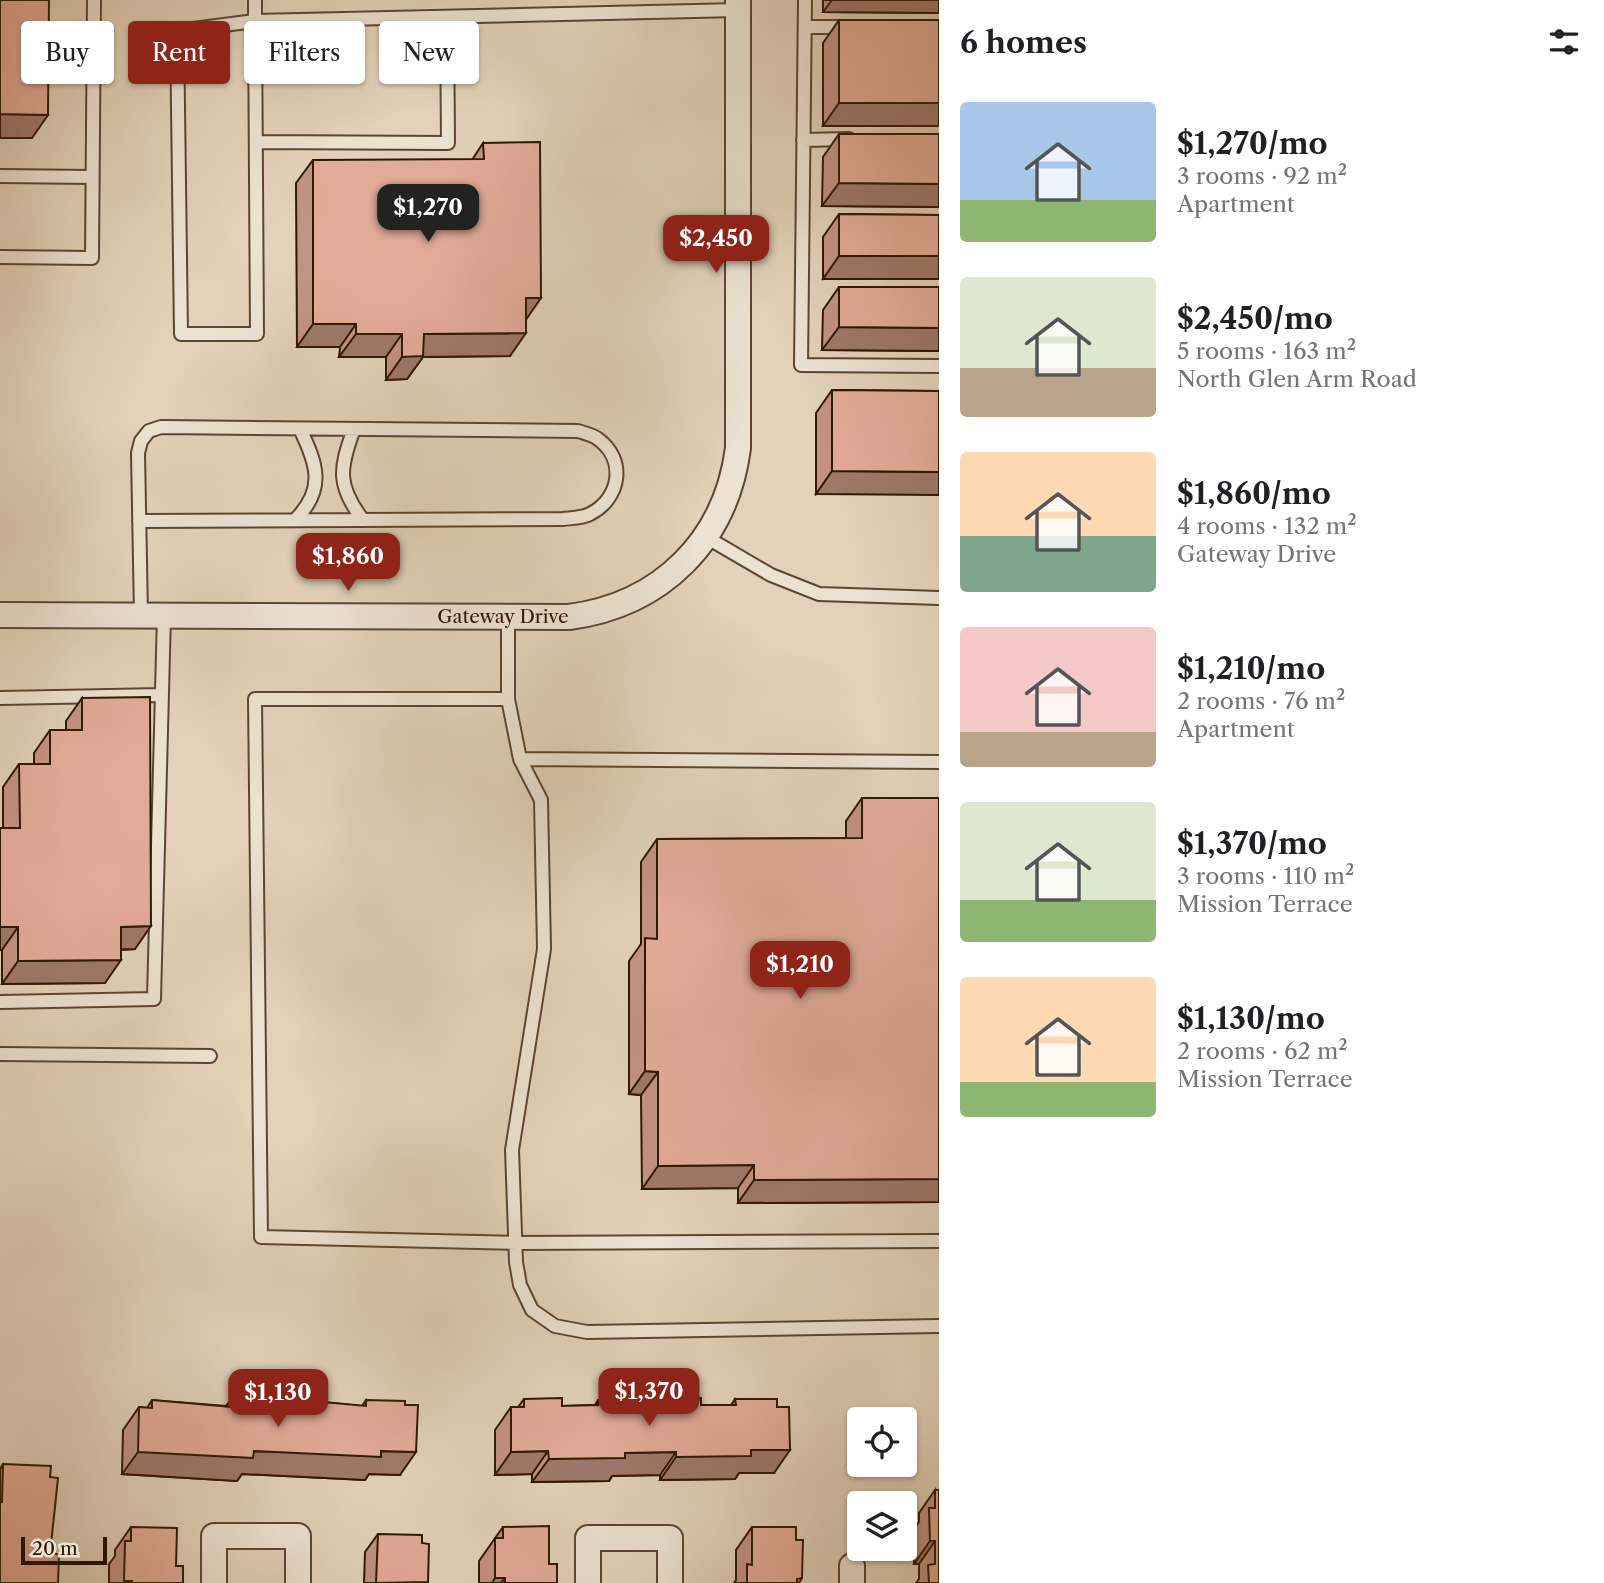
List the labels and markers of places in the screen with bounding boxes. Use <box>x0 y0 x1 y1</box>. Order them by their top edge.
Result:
pin: $1,270 <box>371 184 485 244</box>
pin: $2,450 <box>659 216 773 275</box>
pin: $1,860 <box>291 534 405 593</box>
pin: $1,210 <box>743 942 857 1001</box>
pin: $1,370 <box>592 1368 706 1428</box>
pin: $1,130 <box>221 1370 335 1429</box>

